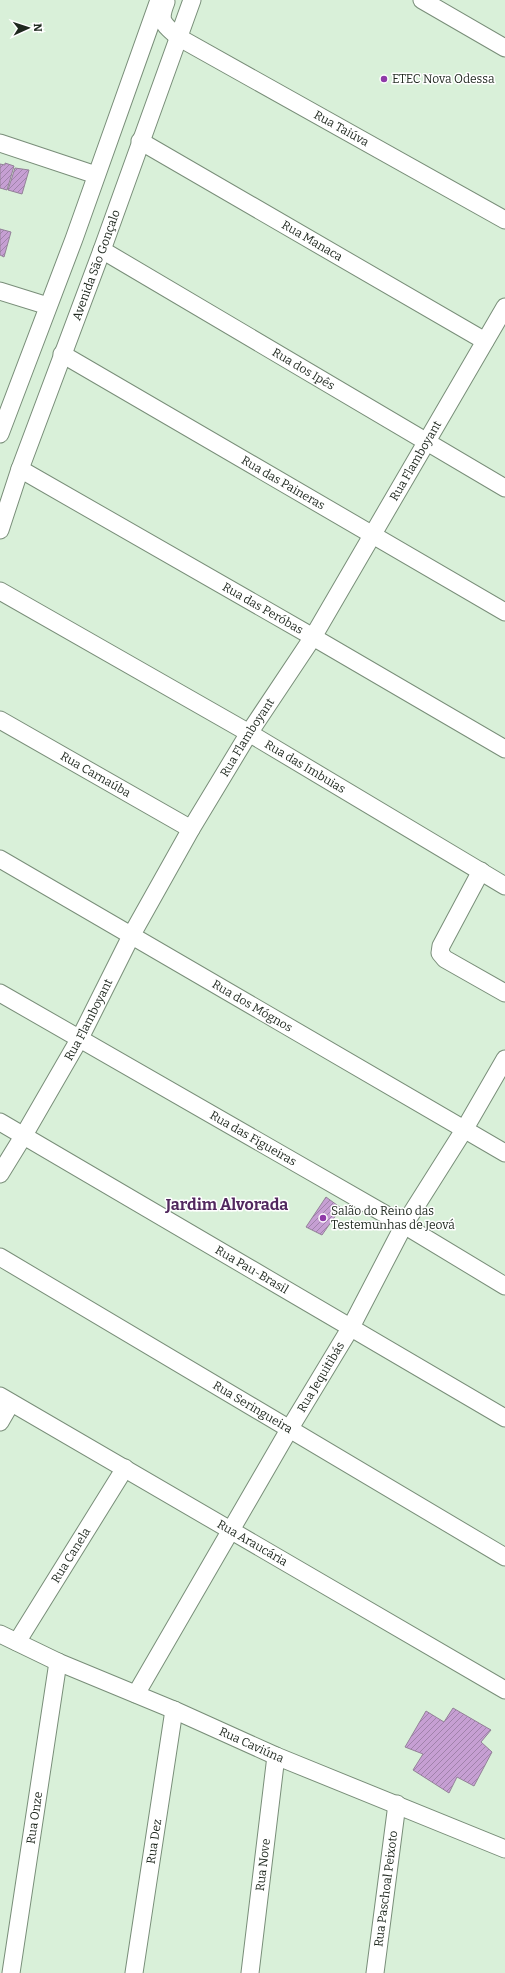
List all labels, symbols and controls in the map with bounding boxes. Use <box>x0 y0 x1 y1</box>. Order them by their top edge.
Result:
north arrow <box>8 8 48 48</box>
text: N <box>31 23 44 33</box>
place label: ETEC Nova Odessa <box>392 72 495 86</box>
marker: ETEC Nova Odessa <box>379 74 389 84</box>
street label: Rua Taiúva <box>312 108 372 150</box>
street label: Avenida São Gonçalo <box>69 208 123 322</box>
street label: Rua Manaca <box>279 218 345 264</box>
street label: Rua dos Ipês <box>270 345 337 393</box>
street label: Rua Flamboyant <box>387 418 445 503</box>
street label: Rua das Paineras <box>239 453 328 513</box>
street label: Rua das Peróbas <box>220 580 306 637</box>
street label: Rua Flamboyant <box>217 695 278 779</box>
street label: Rua das Imbuias <box>262 737 348 796</box>
street label: Rua Carnaúba <box>58 749 133 800</box>
street label: Rua Flamboyant <box>61 976 116 1063</box>
street label: Rua dos Mógnos <box>210 977 295 1035</box>
street label: Rua das Figueiras <box>207 1108 299 1169</box>
district label: Jardim Alvorada <box>165 1195 288 1214</box>
place label: Salão do Reino das Testemunhas de Jeová <box>331 1204 455 1232</box>
marker: Salão do Reino das Testemunhas de Jeová <box>318 1213 328 1223</box>
street label: Rua Pau-Brasil <box>213 1243 291 1297</box>
street label: Rua Jequitibás <box>294 1339 348 1415</box>
street label: Rua Seringueira <box>211 1378 295 1436</box>
street label: Rua Araucária <box>215 1517 290 1569</box>
street label: Rua Canela <box>48 1525 93 1585</box>
street label: Rua Caviúna <box>217 1724 286 1766</box>
street label: Rua Onze <box>24 1791 45 1845</box>
street label: Rua Dez <box>144 1818 164 1865</box>
street label: Rua Paschoal Peixoto <box>371 1830 400 1948</box>
street label: Rua Nove <box>253 1838 273 1892</box>

